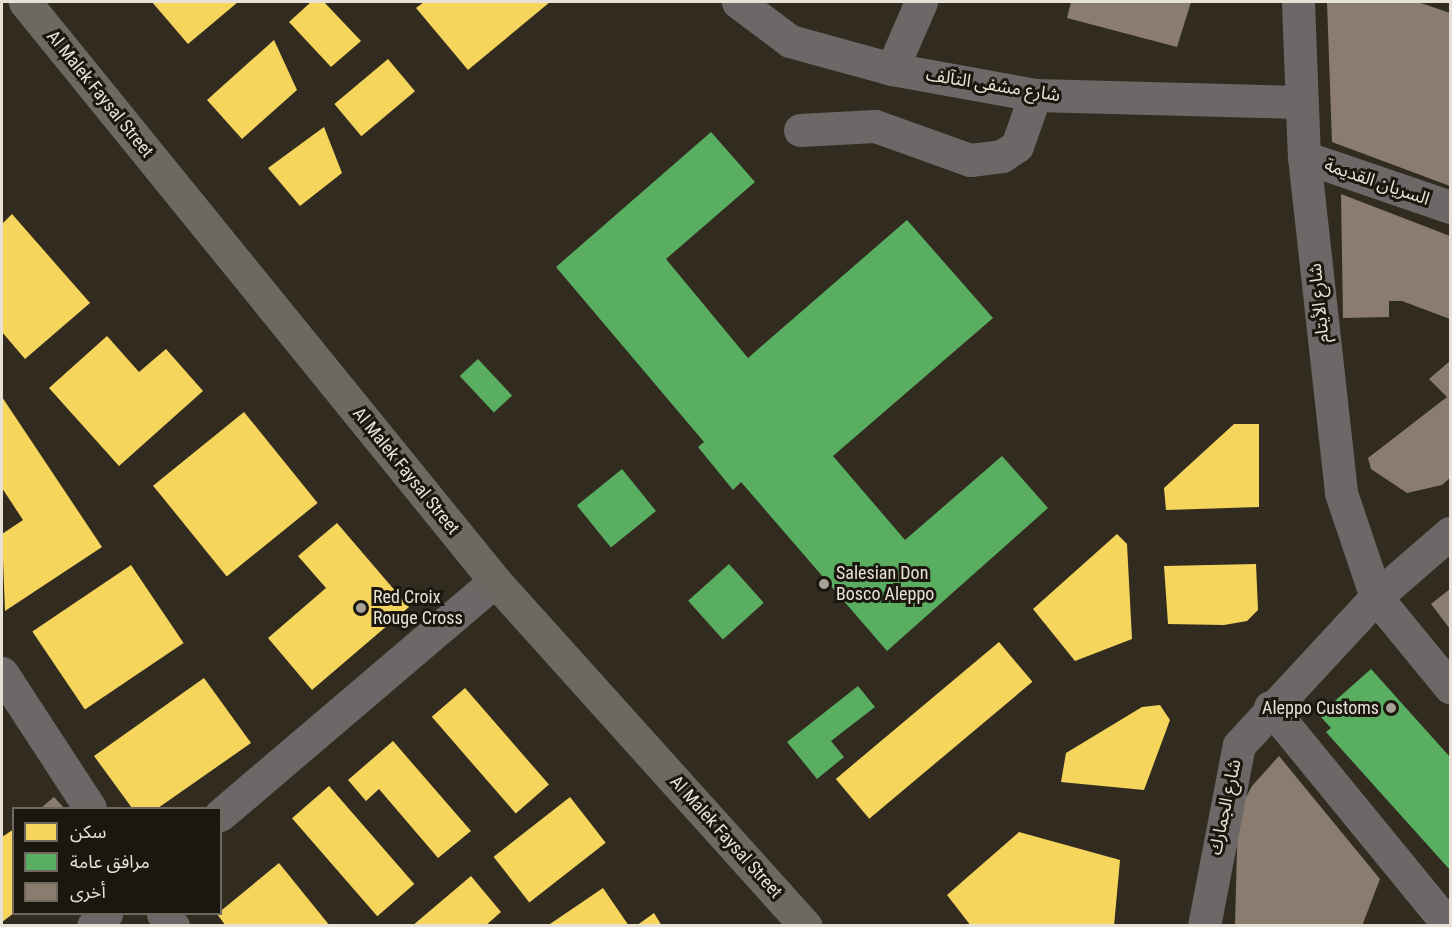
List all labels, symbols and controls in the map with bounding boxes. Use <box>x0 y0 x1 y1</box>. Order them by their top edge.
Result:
street label: Al Malek Faysal Street <box>42 26 158 162</box>
street label: شارع مشفى التآلف <box>924 64 1062 106</box>
street label: السريان القديمة <box>1322 154 1432 210</box>
street label: شارع الأيتام <box>1304 262 1334 344</box>
street label: Al Malek Faysal Street <box>348 403 464 539</box>
place label: Salesian Don Bosco Aleppo <box>836 563 934 606</box>
marker: Salesian Don Bosco Aleppo <box>817 577 831 591</box>
place label: Red Croix Rouge Cross <box>373 587 463 630</box>
marker: Red Croix Rouge Cross <box>354 601 368 615</box>
place label: Aleppo Customs <box>1262 697 1379 719</box>
marker: Aleppo Customs <box>1384 701 1398 715</box>
street label: شارع الجمارك <box>1204 757 1246 857</box>
street label: Al Malek Faysal Street <box>665 771 787 903</box>
legend <box>12 807 222 915</box>
text: سكن <box>70 821 106 842</box>
text: مرافق عامة <box>70 851 150 872</box>
text: أخرى <box>70 881 106 902</box>

